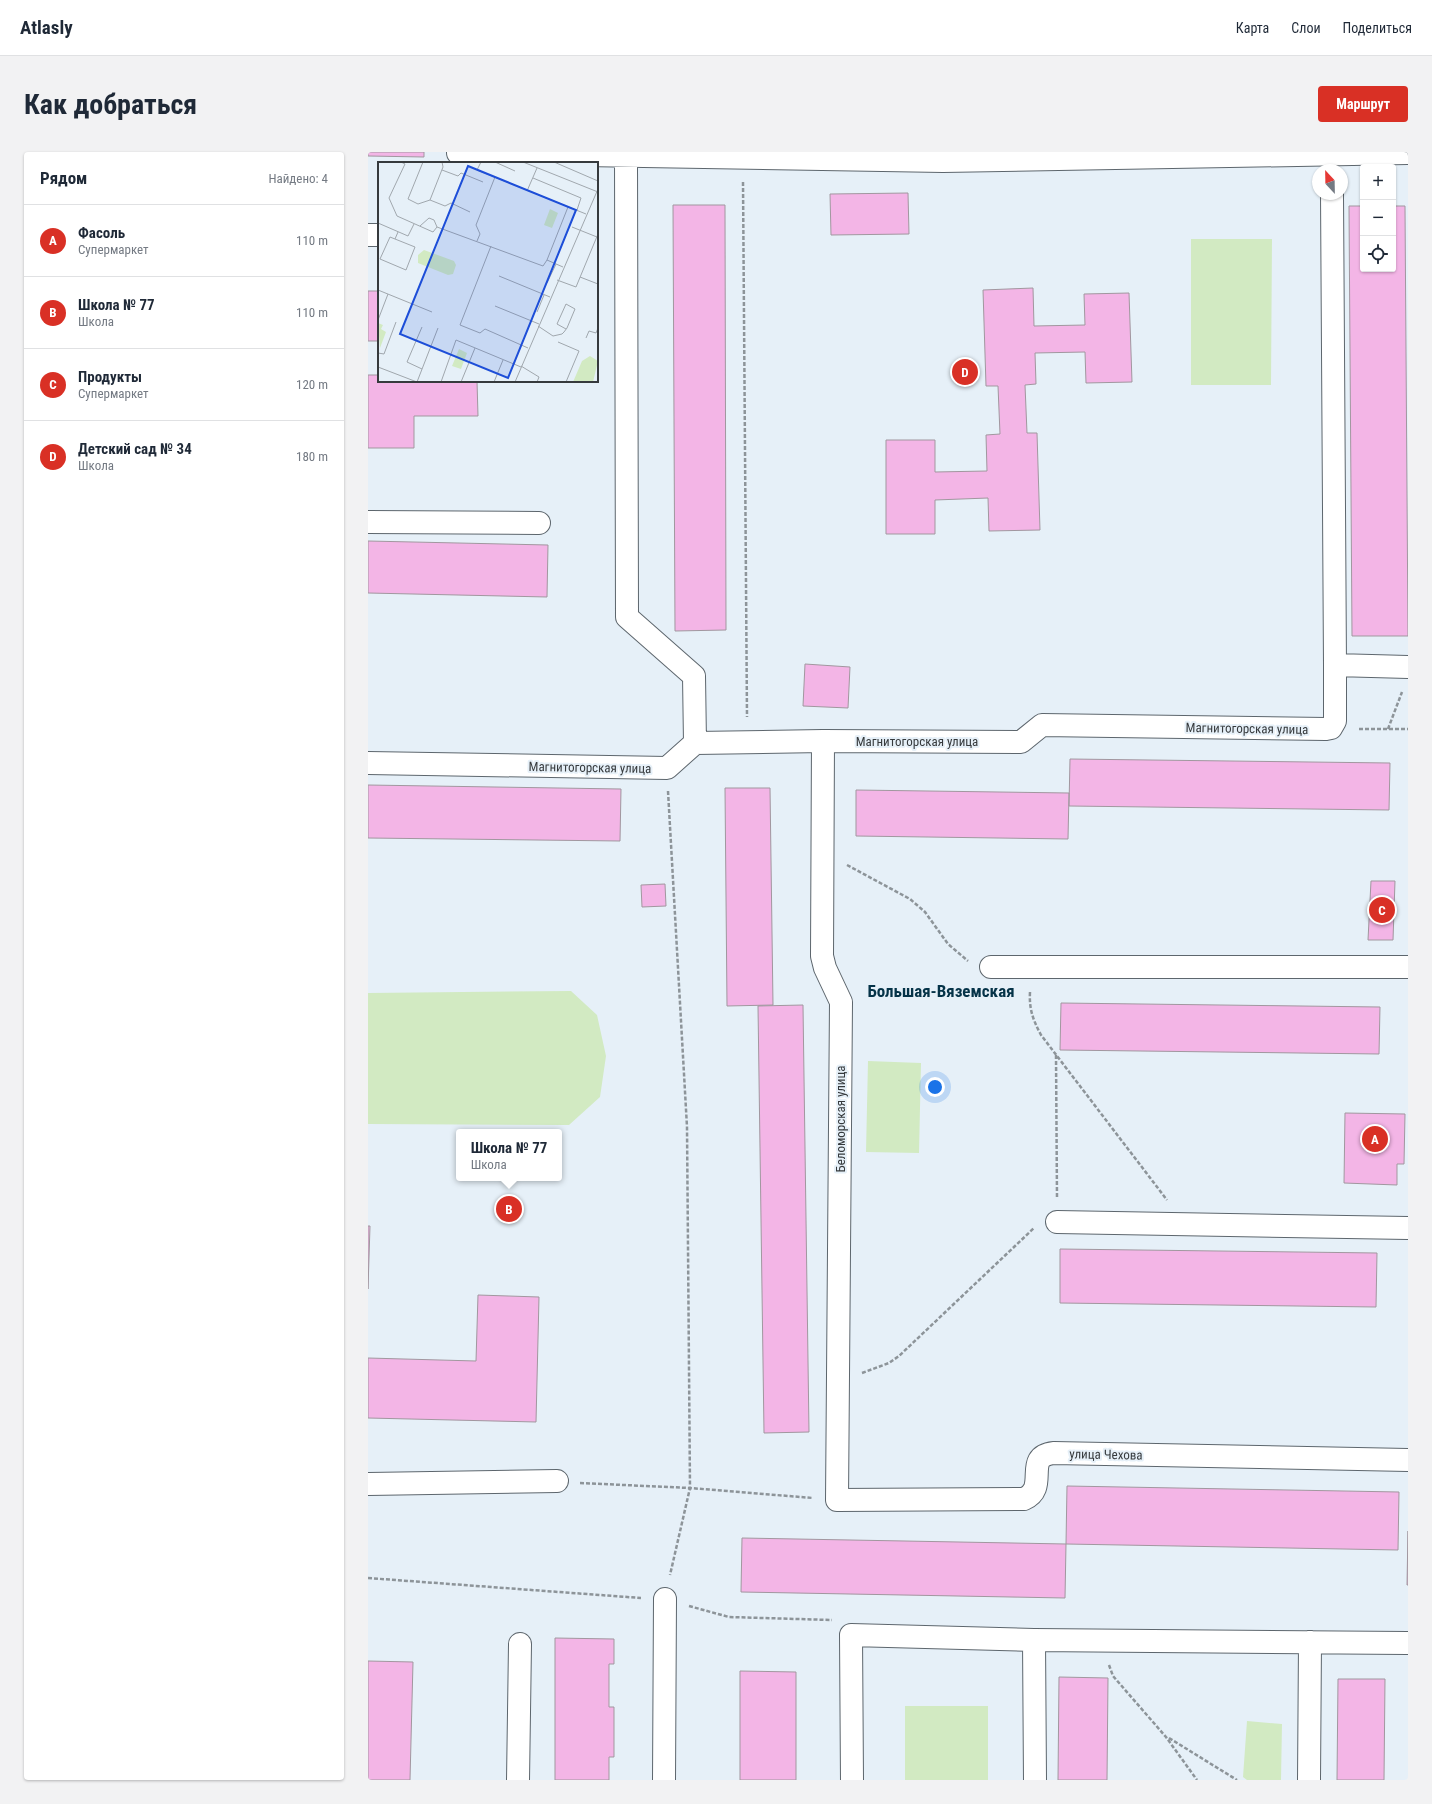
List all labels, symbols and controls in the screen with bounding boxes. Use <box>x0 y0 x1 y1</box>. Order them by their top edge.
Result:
text: Atlasly <box>20 16 73 39</box>
text: Карта <box>1236 20 1269 36</box>
text: Слои <box>1291 20 1321 36</box>
text: Поделиться <box>1343 20 1412 36</box>
button: Маршрут <box>1318 86 1408 122</box>
text: Как добраться <box>24 88 197 121</box>
inset map <box>378 162 598 382</box>
north arrow <box>1312 164 1348 200</box>
map controls <box>1360 164 1396 272</box>
button: + <box>1360 164 1396 200</box>
text: Рядом <box>40 168 87 188</box>
text: Найдено: 4 <box>268 171 328 186</box>
button: − <box>1360 200 1396 236</box>
text: Фасоль <box>78 224 125 242</box>
text: A <box>49 233 57 248</box>
text: 110 m <box>296 233 328 248</box>
button: locate <box>1360 236 1396 272</box>
text: Супермаркет <box>78 242 149 257</box>
text: Школа № 77 <box>78 296 155 314</box>
text: B <box>49 305 57 320</box>
text: 110 m <box>296 305 328 320</box>
text: Школа <box>78 314 114 329</box>
pin: D <box>952 357 978 387</box>
text: Продукты <box>78 368 142 386</box>
text: C <box>49 377 57 392</box>
text: 120 m <box>296 377 328 392</box>
text: Супермаркет <box>78 386 149 401</box>
text: Детский сад № 34 <box>78 440 192 458</box>
text: D <box>49 449 57 464</box>
text: 180 m <box>296 449 328 464</box>
text: Школа <box>78 458 114 473</box>
street label: Магнитогорская улица <box>1186 720 1308 737</box>
street label: Магнитогорская улица <box>856 734 978 749</box>
street label: Магнитогорская улица <box>529 759 651 776</box>
pin: C <box>1369 895 1395 925</box>
district label: Большая-Вяземская <box>867 981 1015 1001</box>
street label: Беломорская улица <box>833 1066 848 1172</box>
your location <box>925 1077 945 1097</box>
pin: A <box>1362 1124 1388 1154</box>
popup <box>456 1129 562 1181</box>
text: Школа № 77 <box>471 1139 547 1157</box>
text: Школа <box>471 1157 507 1172</box>
pin: B <box>496 1194 522 1224</box>
street label: улица Чехова <box>1069 1446 1143 1463</box>

